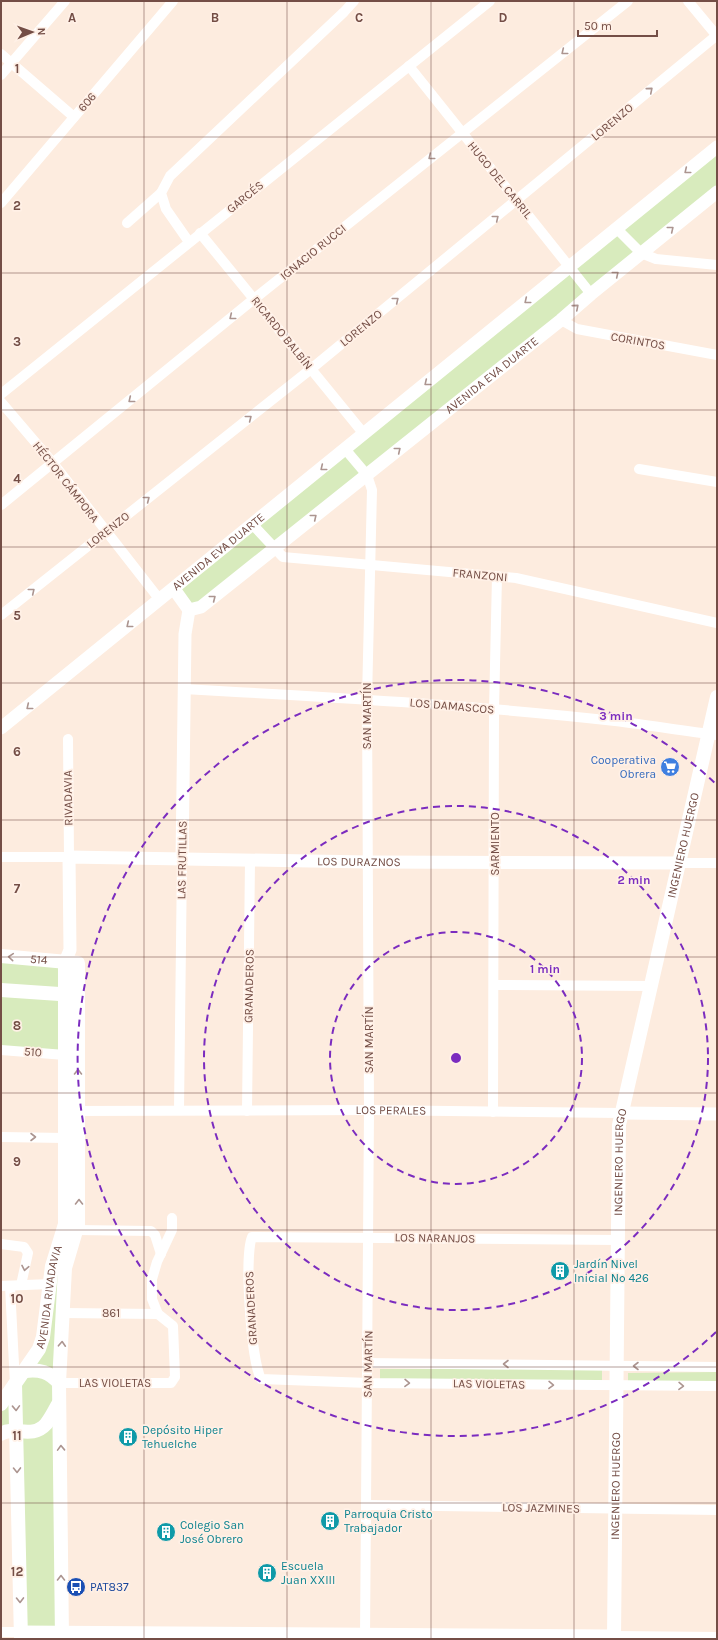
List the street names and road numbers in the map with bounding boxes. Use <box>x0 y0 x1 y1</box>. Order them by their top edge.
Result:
street label: 606 <box>75 89 99 114</box>
street label: LORENZO <box>588 100 636 144</box>
street label: HUGO DEL CARRIL <box>465 139 536 222</box>
street label: GARCÉS <box>223 177 266 216</box>
street label: IGNACIO RUCCI <box>277 221 349 283</box>
street label: RICARDO BALBÍN <box>248 293 316 372</box>
street label: LORENZO <box>337 307 385 349</box>
street label: CORINTOS <box>610 329 666 353</box>
street label: AVENIDA EVA DUARTE <box>442 334 541 417</box>
street label: HÉCTOR CÁMPORA <box>30 438 103 525</box>
street label: LORENZO <box>84 509 132 551</box>
street label: AVENIDA EVA DUARTE <box>169 510 268 593</box>
street label: FRANZONI <box>452 566 508 584</box>
street label: SAN MARTÍN <box>359 682 374 750</box>
street label: LOS DAMASCOS <box>409 695 495 717</box>
street label: RIVADAVIA <box>61 770 75 826</box>
street label: INGENIERO HUERGO <box>664 791 702 899</box>
street label: SARMIENTO <box>488 812 502 876</box>
street label: LAS FRUTILLAS <box>174 820 190 900</box>
street label: LOS DURAZNOS <box>317 854 401 869</box>
street label: GRANADEROS <box>241 949 257 1023</box>
street label: 514 <box>30 952 48 967</box>
street label: SAN MARTÍN <box>361 1006 376 1074</box>
street label: 510 <box>24 1044 42 1060</box>
street label: LOS PERALES <box>356 1103 426 1118</box>
street label: INGENIERO HUERGO <box>611 1107 630 1216</box>
street label: LOS NARANJOS <box>394 1230 476 1246</box>
street label: AVENIDA RIVADAVIA <box>33 1243 65 1351</box>
street label: GRANADEROS <box>242 1271 260 1345</box>
street label: 861 <box>102 1306 120 1320</box>
street label: SAN MARTÍN <box>359 1330 376 1398</box>
street label: LAS VIOLETAS <box>79 1376 151 1390</box>
street label: LAS VIOLETAS <box>453 1376 525 1392</box>
street label: INGENIERO HUERGO <box>608 1432 623 1540</box>
street label: LOS JAZMINES <box>502 1500 580 1516</box>

